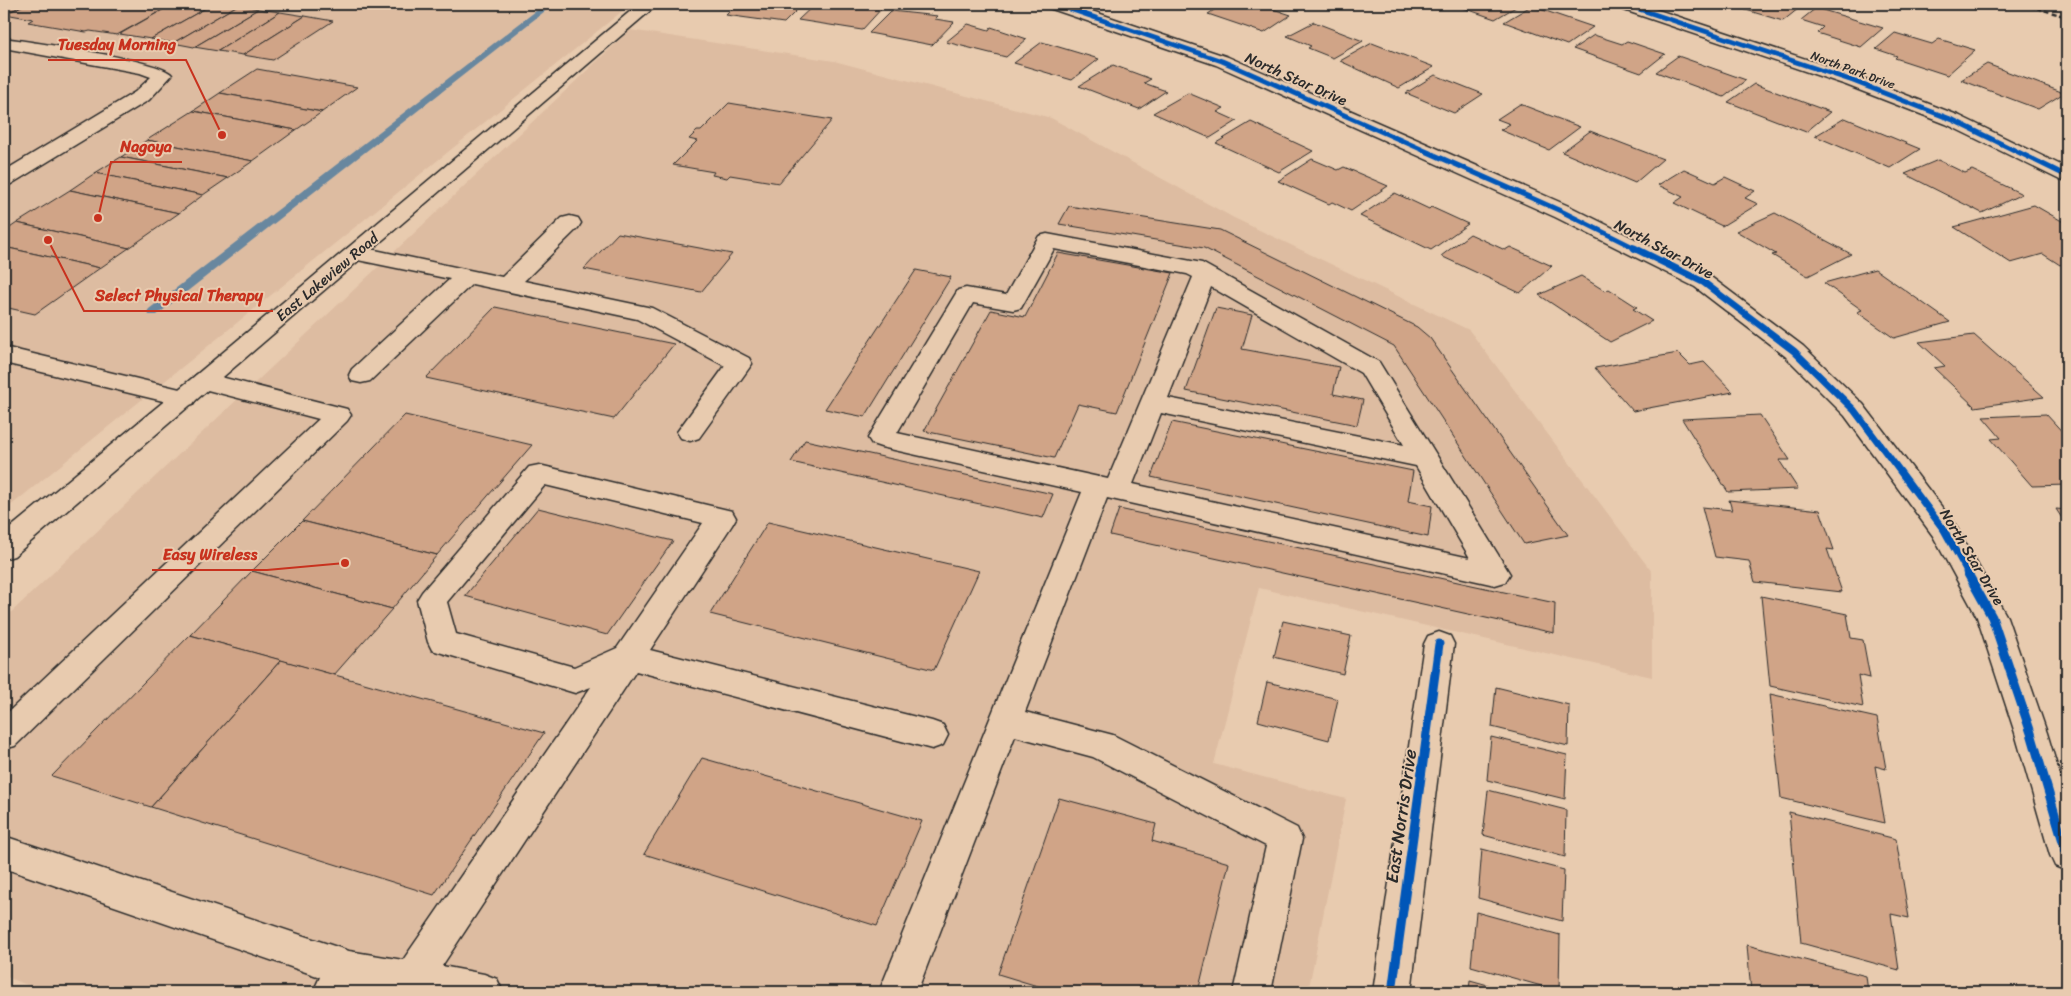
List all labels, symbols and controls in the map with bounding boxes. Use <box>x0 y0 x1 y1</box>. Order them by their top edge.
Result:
callout: Tuesday Morning <box>48 29 186 60</box>
text: Tuesday Morning <box>58 30 177 59</box>
street label: North Star Drive <box>1241 45 1351 113</box>
street label: North Park Drive <box>1808 45 1898 95</box>
callout: Nagoya <box>111 131 182 162</box>
text: Nagoya <box>119 132 173 161</box>
street label: North Star Drive <box>1610 212 1718 286</box>
street label: East Lakeview Road <box>270 225 385 328</box>
callout: Select Physical Therapy <box>84 280 273 311</box>
text: Select Physical Therapy <box>94 281 264 310</box>
street label: North Star Drive <box>1933 503 2011 611</box>
callout: Easy Wireless <box>152 539 267 570</box>
text: Easy Wireless <box>163 540 258 569</box>
street label: East Norris Drive <box>1376 747 1426 885</box>

